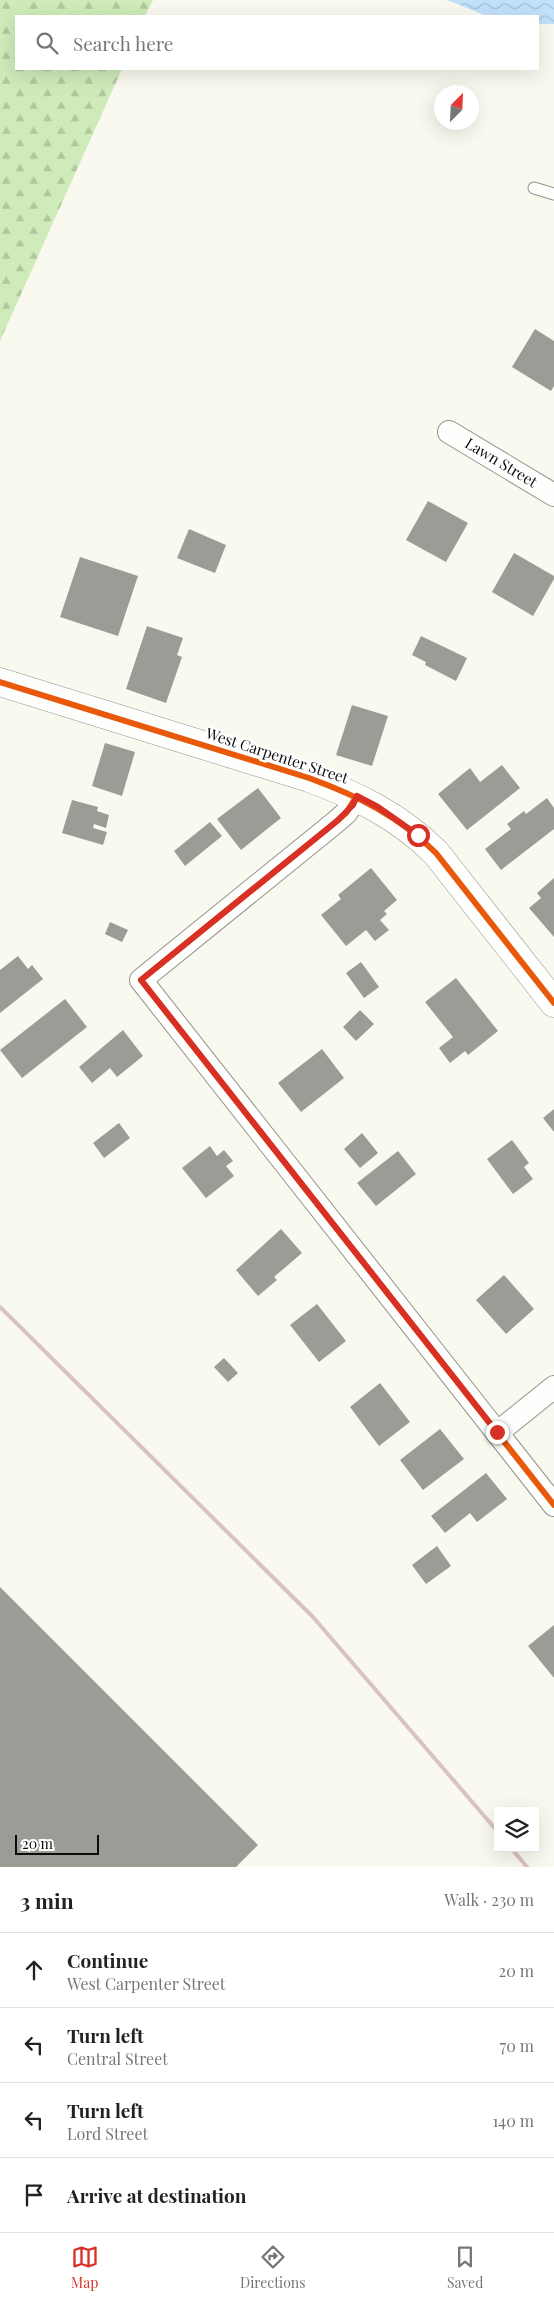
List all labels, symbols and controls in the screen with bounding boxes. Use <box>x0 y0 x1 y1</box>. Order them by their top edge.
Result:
search box <box>15 15 539 70</box>
icon: search <box>33 29 61 57</box>
text: Search here <box>73 30 173 56</box>
north arrow <box>434 85 479 130</box>
street label: Lawn Street <box>462 433 542 492</box>
street label: West Carpenter Street <box>203 722 352 788</box>
route start <box>407 824 430 847</box>
route end <box>486 1421 509 1444</box>
map controls <box>494 1807 539 1852</box>
button: layers <box>494 1807 539 1852</box>
scale bar <box>15 1832 99 1855</box>
text: 20 m <box>22 1834 53 1853</box>
text: 3 min <box>20 1886 74 1914</box>
text: Walk · 230 m <box>444 1889 534 1910</box>
text: Continue <box>67 1947 148 1973</box>
icon: ahead <box>20 1956 48 1984</box>
text: 20 m <box>499 1960 534 1981</box>
text: West Carpenter Street <box>67 1973 226 1994</box>
text: Turn left <box>67 2022 144 2048</box>
icon: left <box>20 2031 48 2059</box>
text: 70 m <box>500 2035 534 2056</box>
text: Central Street <box>67 2048 168 2069</box>
text: Turn left <box>67 2097 144 2123</box>
icon: left <box>20 2106 48 2134</box>
text: 140 m <box>492 2110 534 2131</box>
text: Lord Street <box>67 2123 148 2144</box>
icon: arrive <box>20 2181 48 2209</box>
text: Arrive at destination <box>67 2182 247 2208</box>
tab: Map <box>71 2243 99 2292</box>
tab: Directions <box>240 2243 306 2292</box>
tab: Saved <box>447 2243 483 2292</box>

